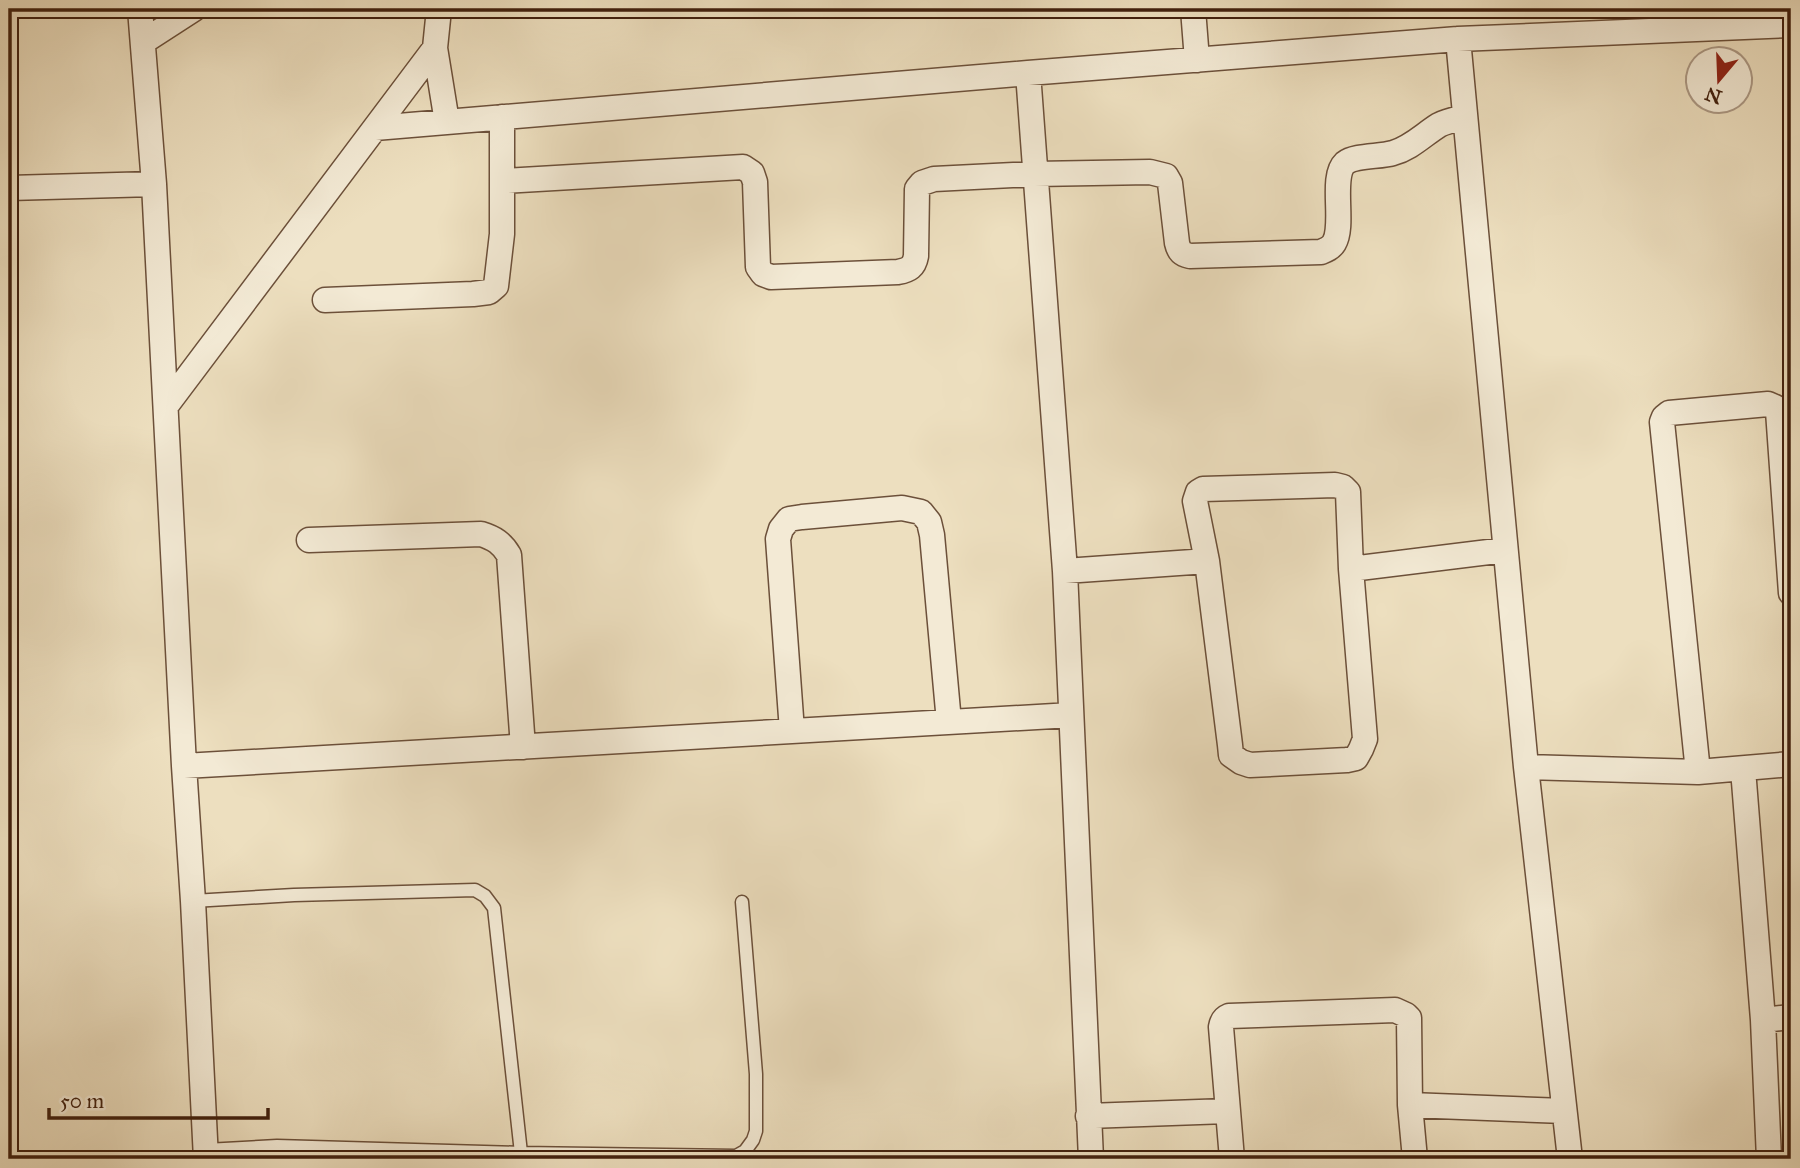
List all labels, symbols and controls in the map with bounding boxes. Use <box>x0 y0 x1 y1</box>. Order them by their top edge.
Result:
north arrow <box>1685 46 1755 116</box>
text: N <box>1702 82 1725 109</box>
scale bar <box>49 1077 268 1121</box>
text: 50 m <box>60 1088 105 1114</box>

